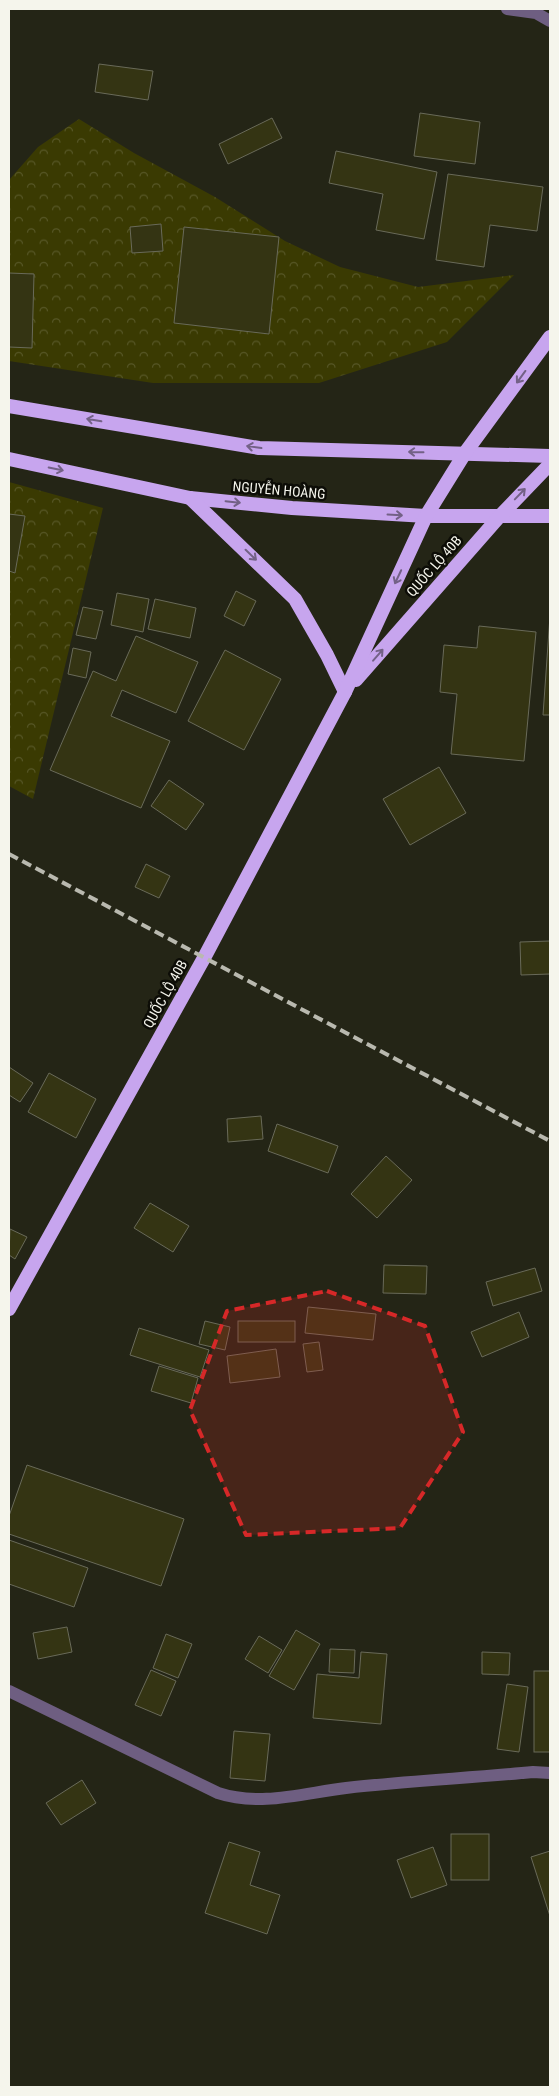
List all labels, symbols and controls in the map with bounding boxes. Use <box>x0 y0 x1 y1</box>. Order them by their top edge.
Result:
one-way arrow <box>516 370 527 383</box>
one-way arrow <box>86 415 102 425</box>
one-way arrow <box>246 442 262 452</box>
one-way arrow <box>408 447 424 457</box>
one-way arrow <box>48 465 64 474</box>
street label: NGUYỄN HOÀNG <box>232 476 326 502</box>
one-way arrow <box>514 489 526 501</box>
one-way arrow <box>225 497 241 507</box>
one-way arrow <box>387 510 403 519</box>
street label: QUỐC LỘ 40B <box>402 531 465 600</box>
one-way arrow <box>245 549 257 562</box>
one-way arrow <box>393 569 402 584</box>
one-way arrow <box>372 649 383 662</box>
street label: QUỐC LỘ 40B <box>138 956 190 1031</box>

